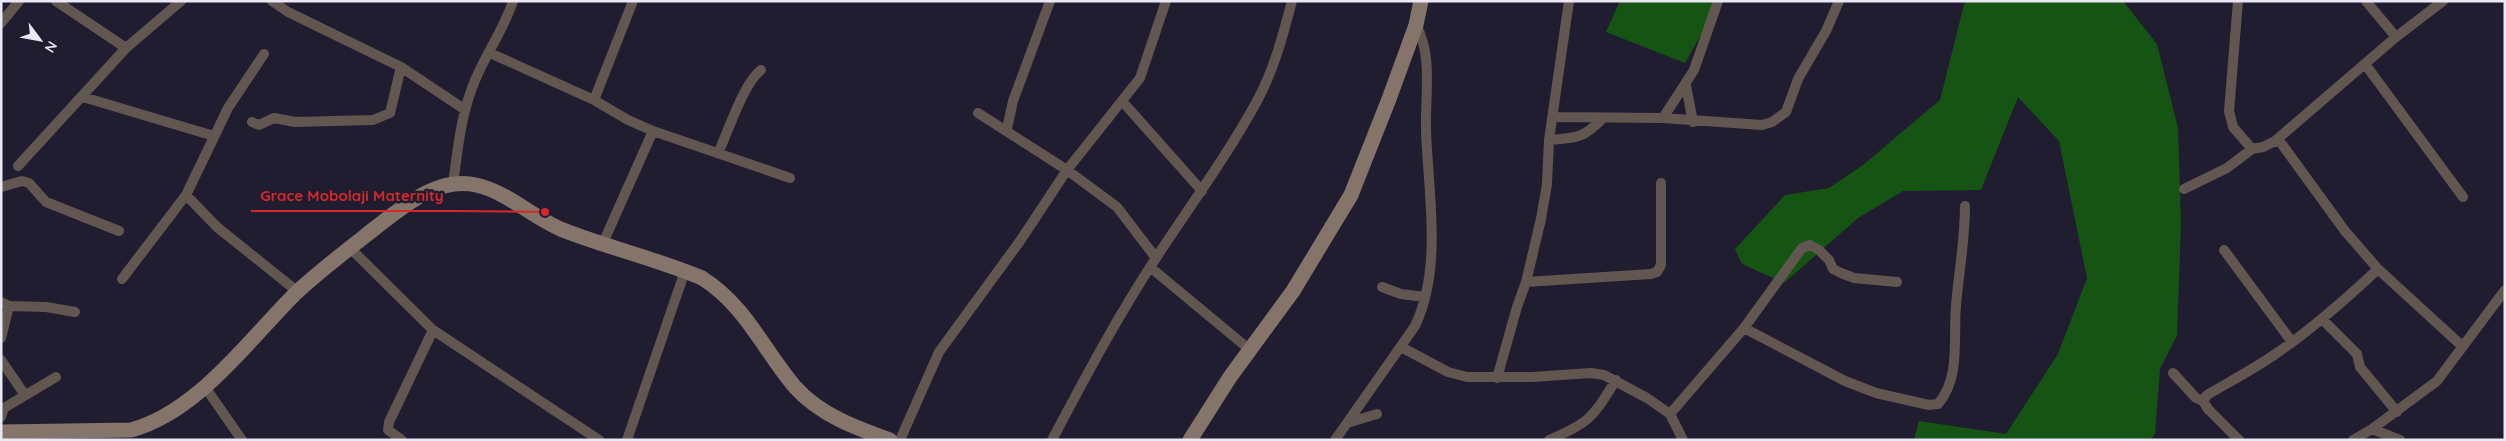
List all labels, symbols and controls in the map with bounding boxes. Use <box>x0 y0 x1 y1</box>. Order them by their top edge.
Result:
north arrow <box>15 15 65 65</box>
text: N <box>41 38 61 56</box>
callout: Grace Mobolaji Maternity <box>251 181 454 211</box>
text: Grace Mobolaji Maternity <box>260 186 444 205</box>

